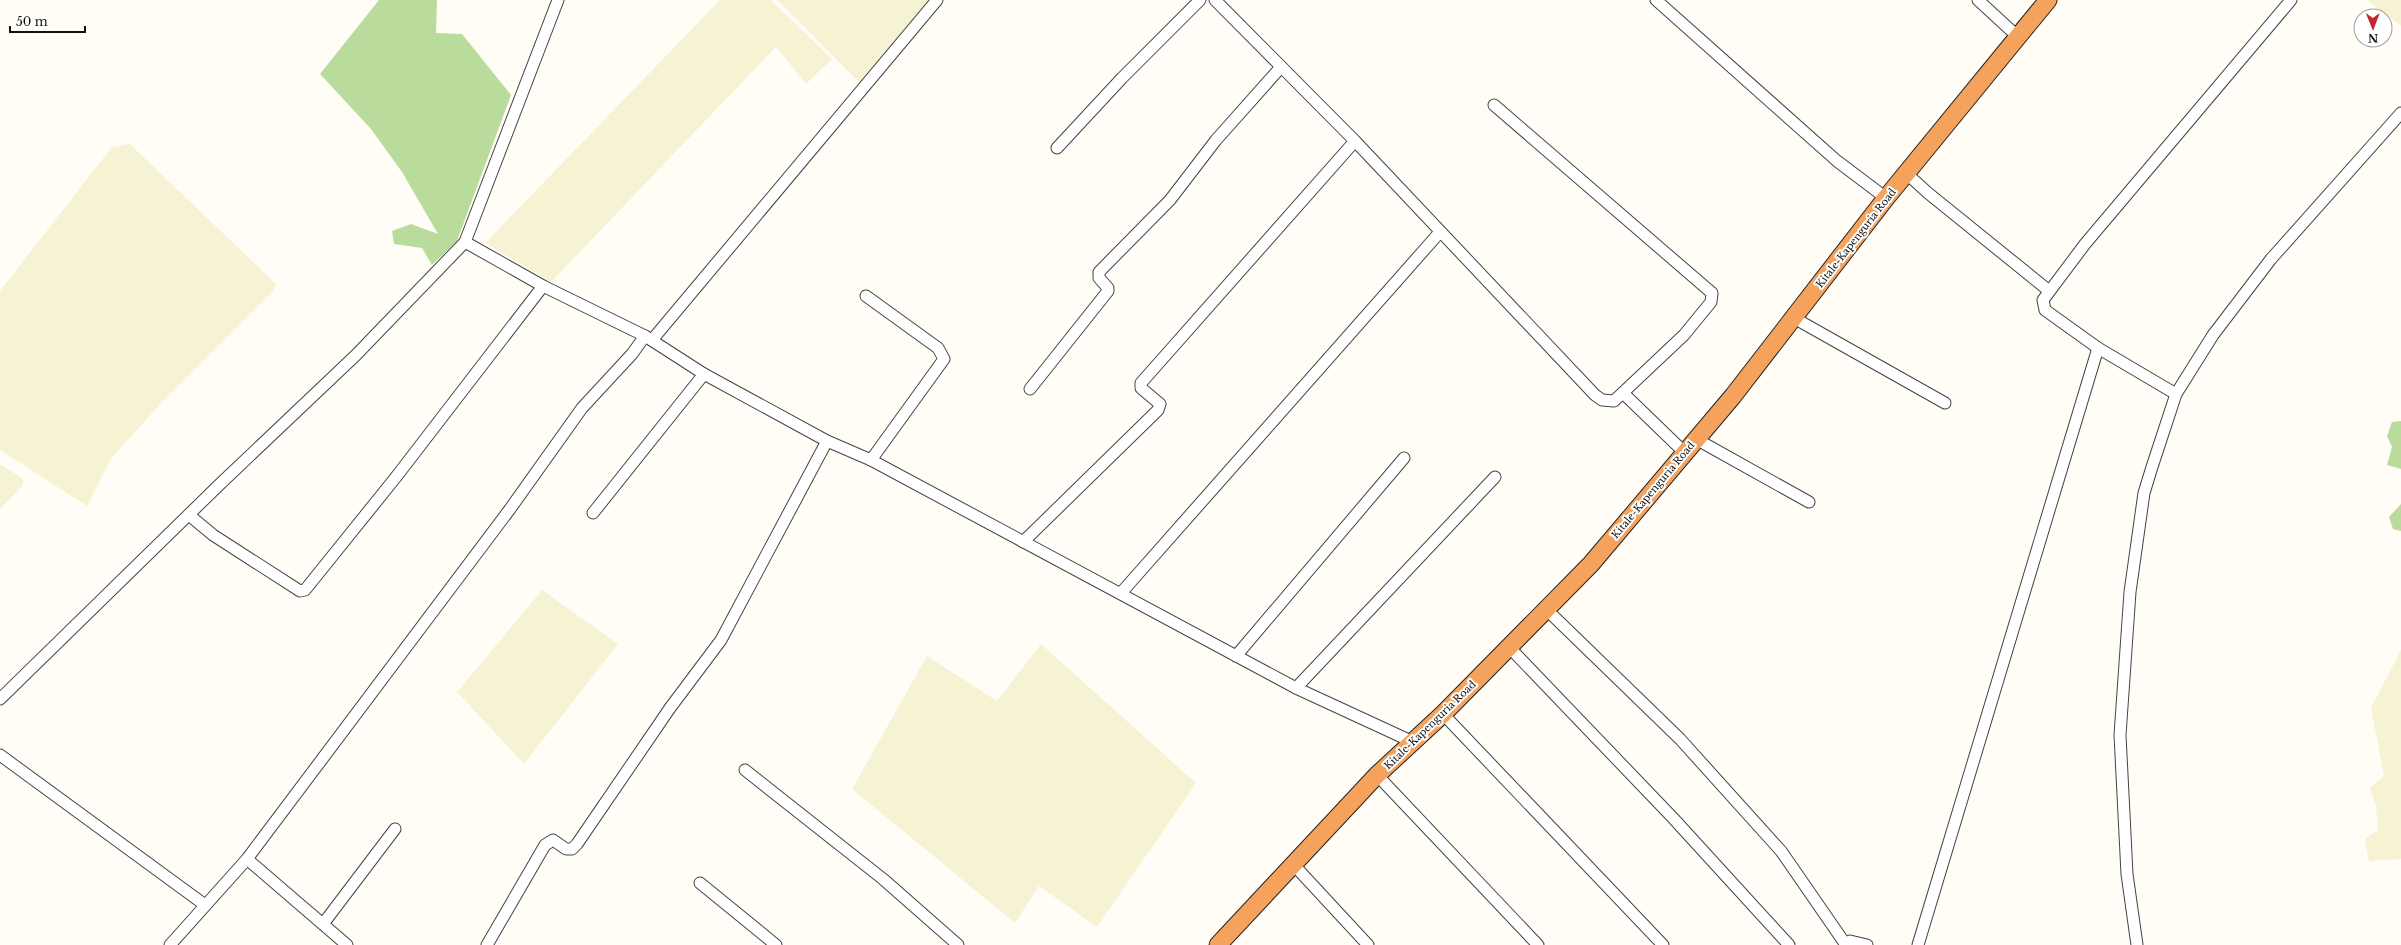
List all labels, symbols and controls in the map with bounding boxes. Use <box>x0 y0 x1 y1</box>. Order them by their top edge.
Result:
scale bar <box>10 8 85 34</box>
north arrow <box>2353 8 2393 48</box>
text: 50 m <box>16 14 48 29</box>
text: N <box>2367 31 2378 45</box>
street label: Kitale-Kapenguria Road <box>1813 186 1899 290</box>
street label: Kitale-Kapenguria Road <box>1609 439 1698 541</box>
street label: Kitale-Kapenguria Road <box>1381 678 1479 772</box>

